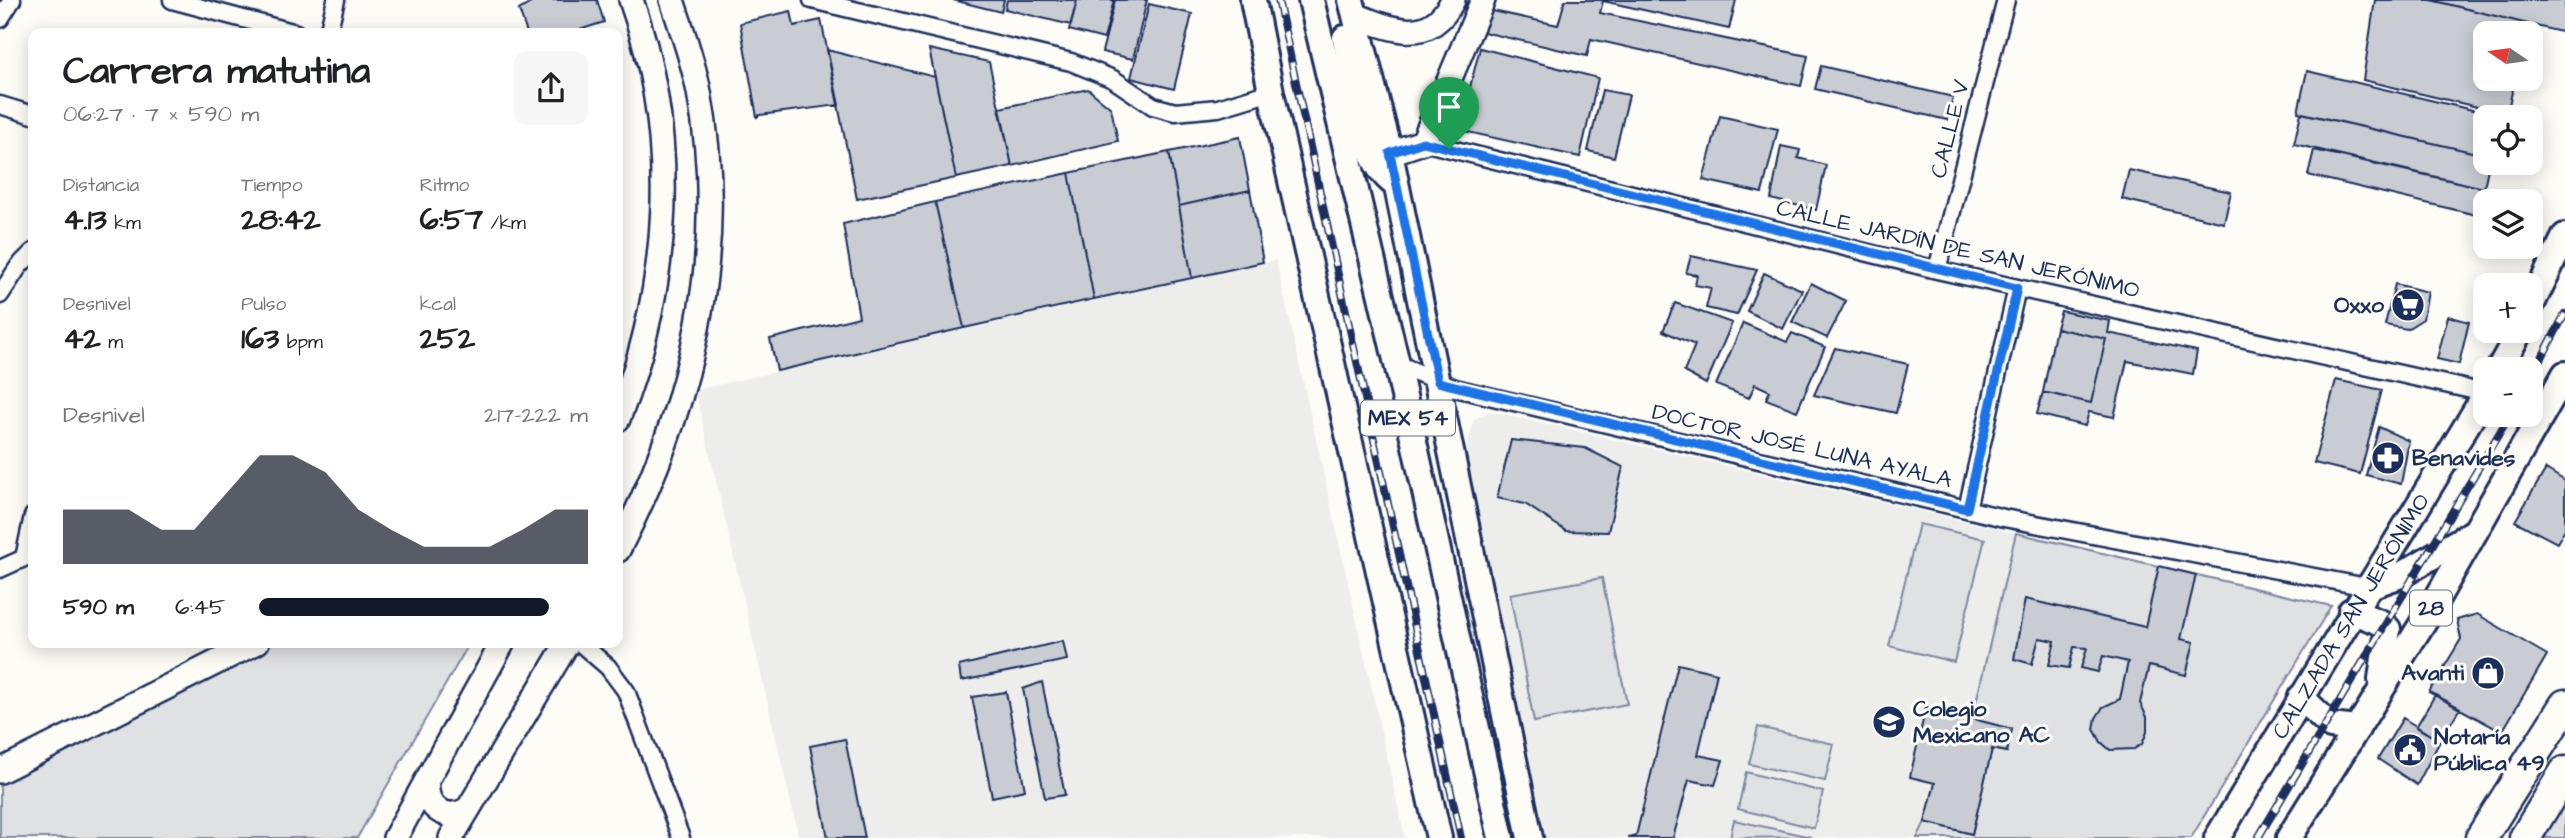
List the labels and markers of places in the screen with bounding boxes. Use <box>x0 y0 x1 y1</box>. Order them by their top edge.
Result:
pin <box>1419 77 1479 149</box>
supermarket icon: Oxxo <box>2389 286 2427 324</box>
place label: Oxxo <box>2334 289 2384 321</box>
pharmacy icon: Benavides <box>2369 439 2407 477</box>
place label: Benavides <box>2412 442 2516 474</box>
shop icon: Avanti <box>2469 654 2507 692</box>
place label: Avanti <box>2401 657 2465 689</box>
place label: Colegio Mexicano AC <box>1913 693 2050 751</box>
school or university icon: Colegio Mexicano AC <box>1870 703 1908 741</box>
place label: Notaría Pública 49 <box>2434 721 2545 779</box>
public building icon: Notaría Pública 49 <box>2391 731 2429 769</box>

